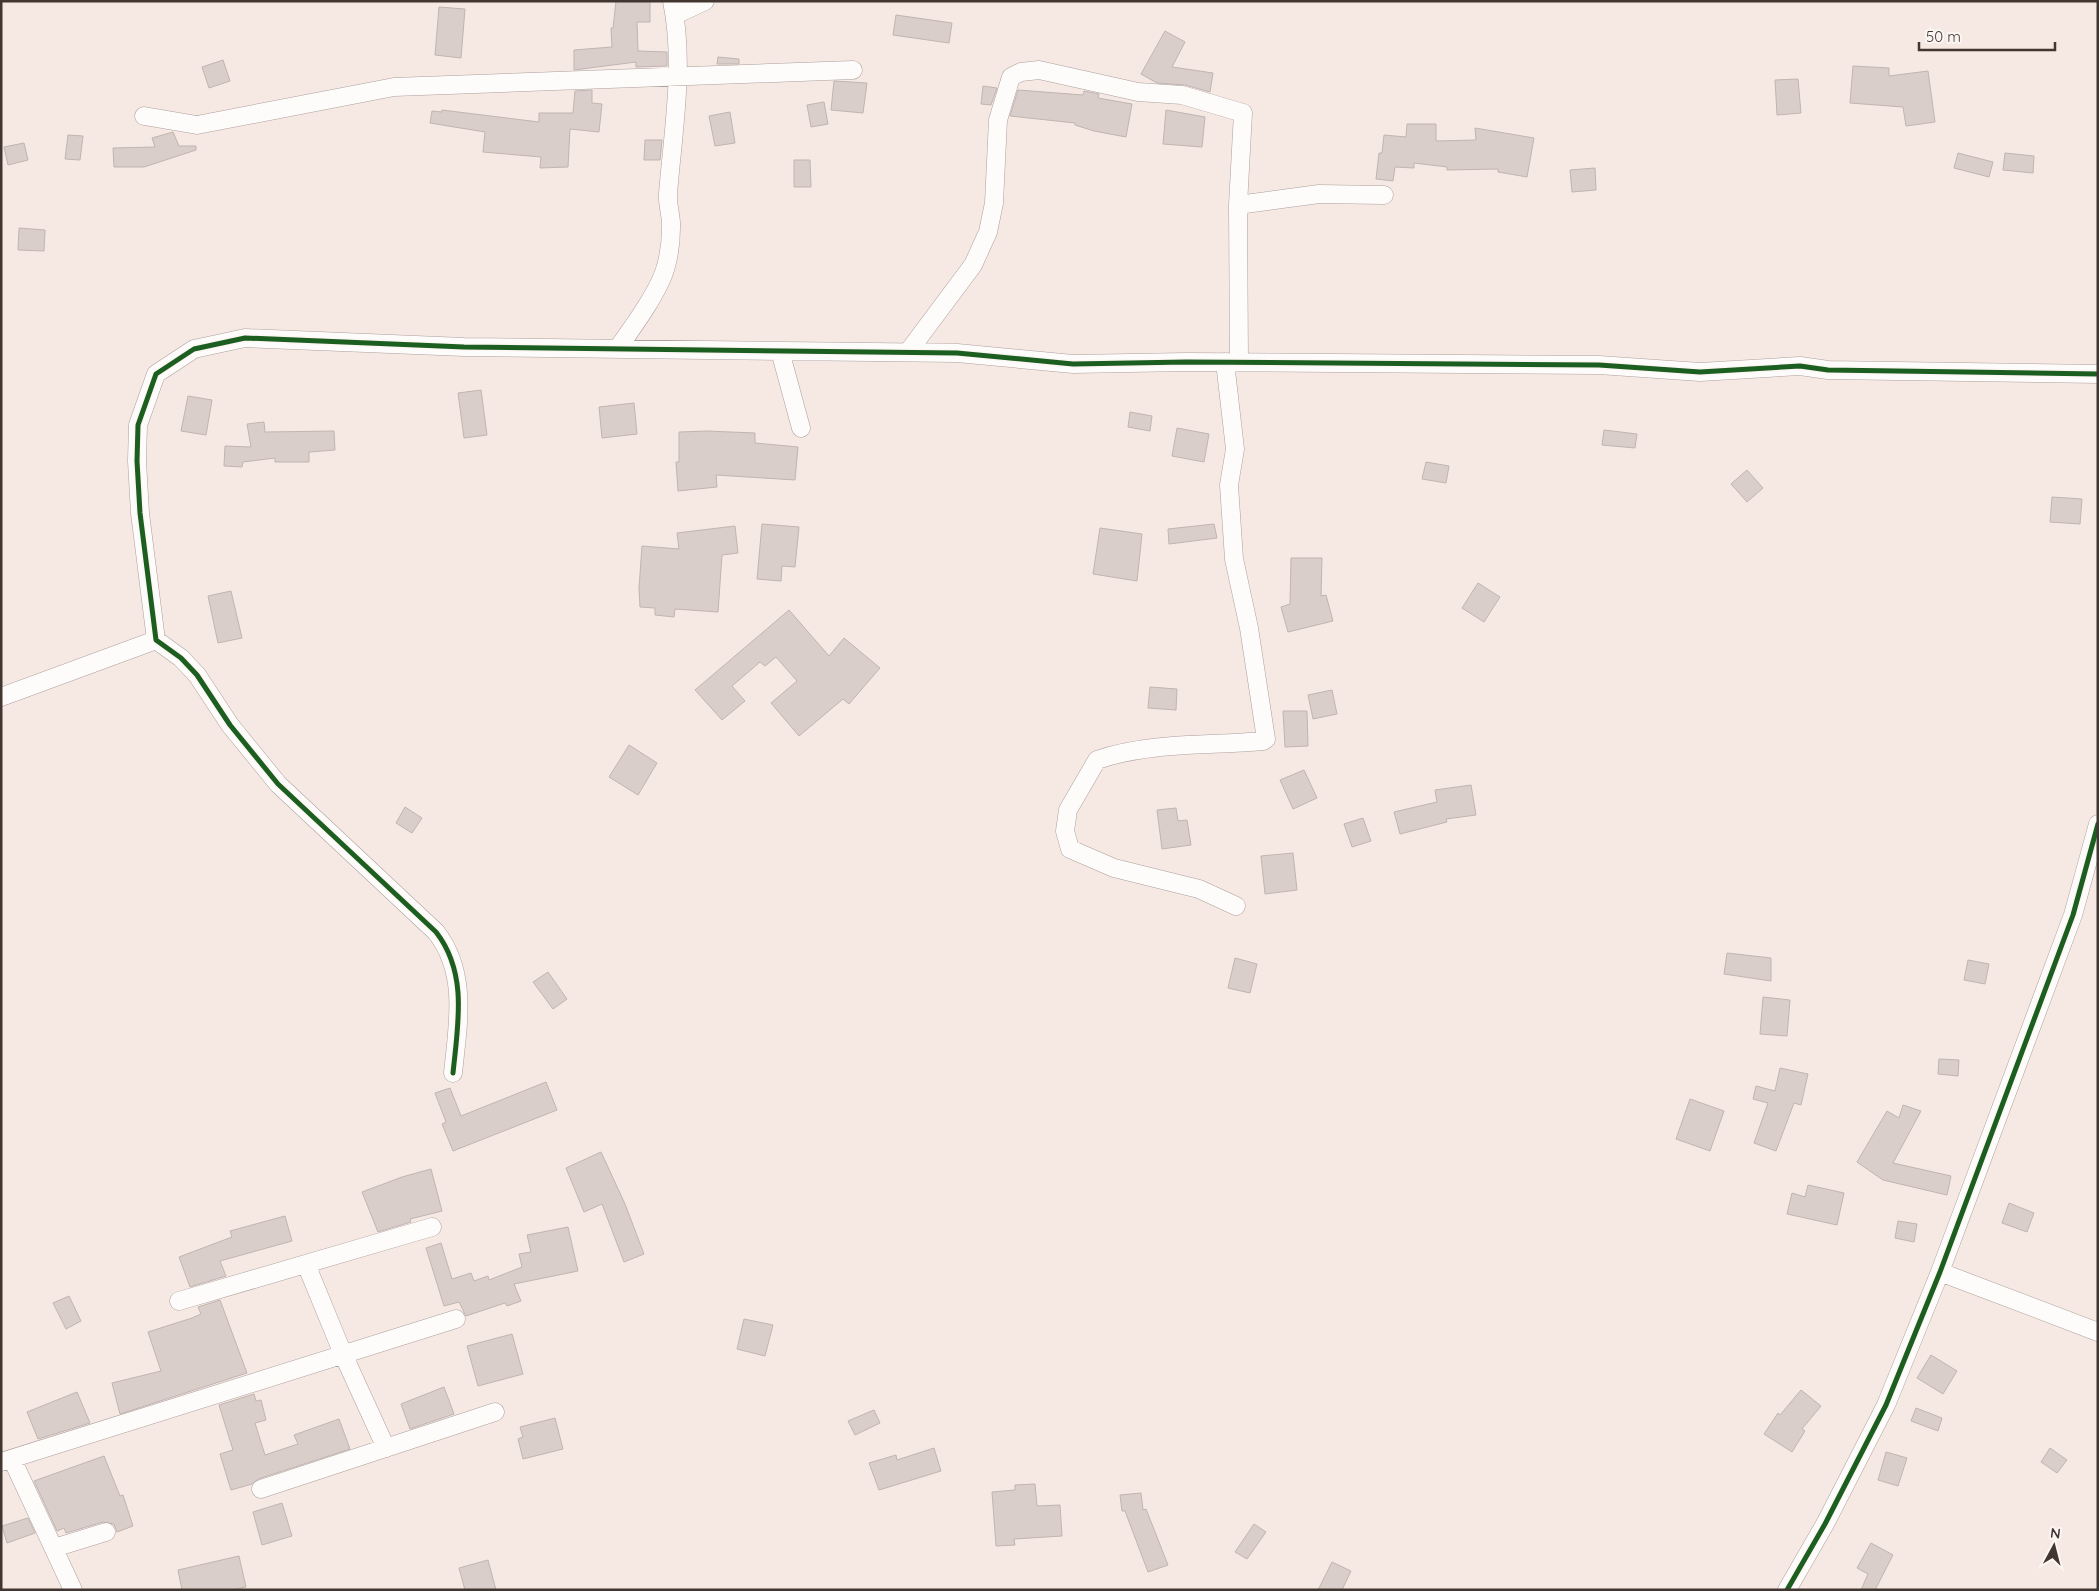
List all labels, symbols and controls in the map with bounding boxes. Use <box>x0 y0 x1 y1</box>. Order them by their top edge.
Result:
scale bar <box>1919 20 2055 52</box>
text: 50 m <box>1926 27 1961 46</box>
north arrow <box>2029 1521 2079 1571</box>
text: N <box>2049 1524 2062 1543</box>

